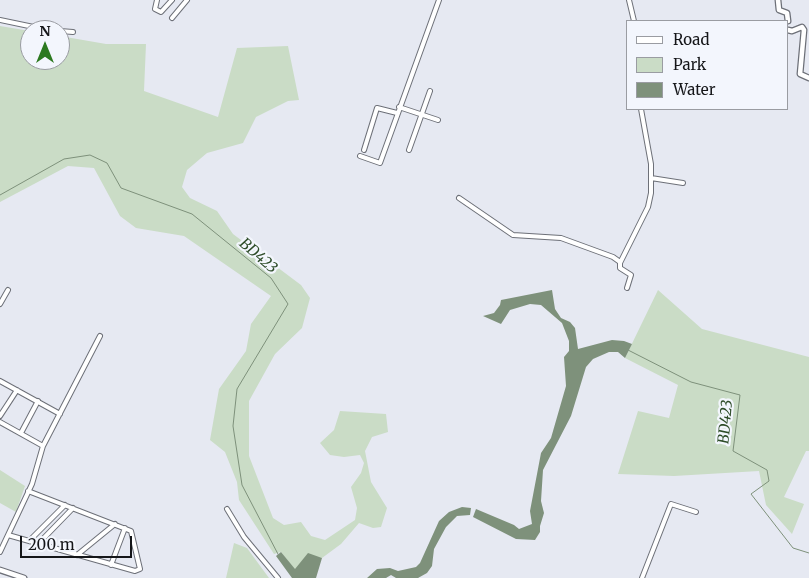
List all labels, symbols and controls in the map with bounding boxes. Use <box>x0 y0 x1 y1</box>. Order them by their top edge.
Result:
north arrow <box>20 20 70 70</box>
legend <box>626 20 789 110</box>
text: N <box>39 22 51 40</box>
text: Road <box>673 30 709 49</box>
text: Park <box>673 55 706 74</box>
text: Water <box>673 80 715 99</box>
water label: BD423 <box>235 235 281 277</box>
water label: BD423 <box>715 399 737 445</box>
scale bar <box>22 526 135 558</box>
text: 200 m <box>28 535 75 554</box>

